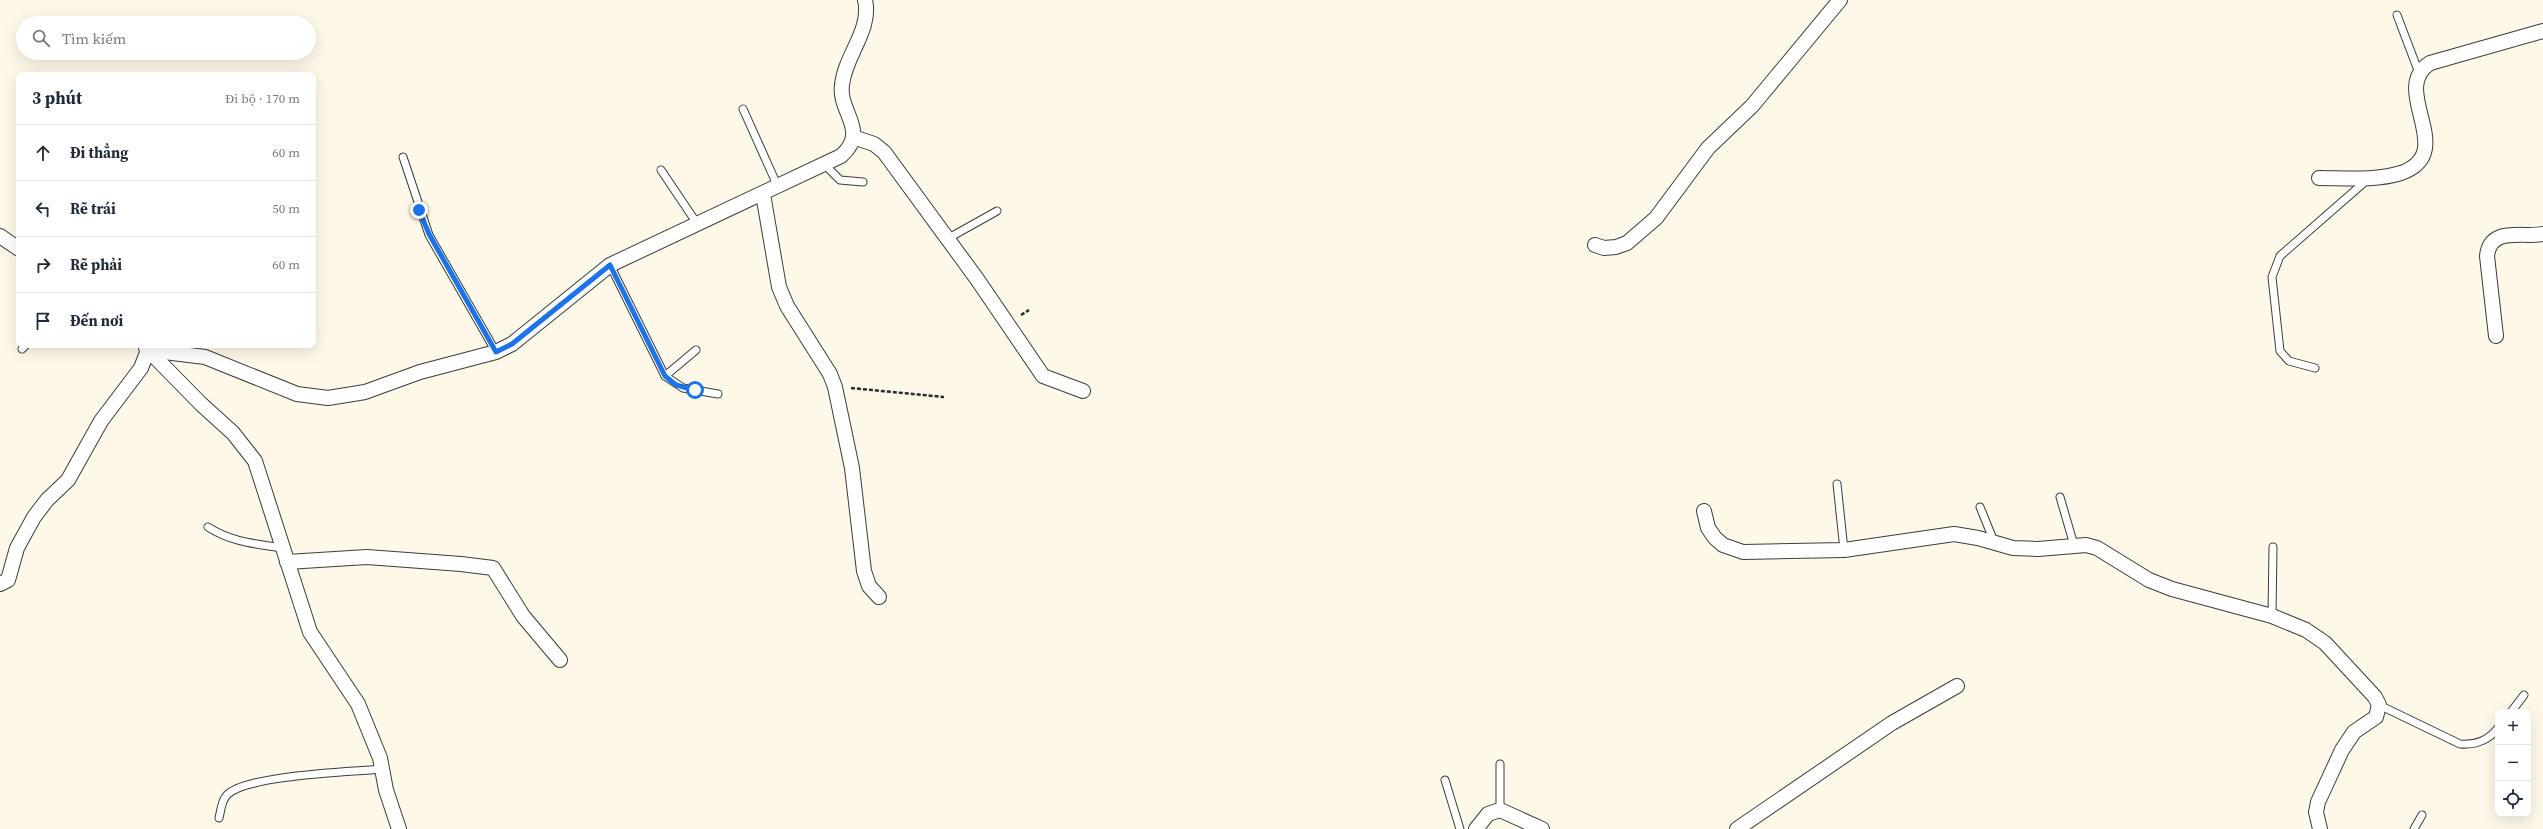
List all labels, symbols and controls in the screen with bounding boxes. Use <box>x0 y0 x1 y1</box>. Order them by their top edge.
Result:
search box <box>16 16 316 60</box>
icon: search <box>30 27 52 49</box>
text: Tìm kiếm <box>62 28 126 49</box>
text: 3 phút <box>32 86 82 110</box>
text: Đi bộ · 170 m <box>225 90 300 107</box>
icon: ahead <box>32 142 54 164</box>
text: Đi thẳng <box>70 142 128 163</box>
text: 60 m <box>272 144 300 161</box>
icon: left <box>32 198 54 220</box>
text: Rẽ trái <box>70 198 116 219</box>
text: 50 m <box>272 200 300 217</box>
route end <box>410 201 428 219</box>
icon: right <box>32 254 54 276</box>
text: Rẽ phải <box>70 254 122 275</box>
text: 60 m <box>272 256 300 273</box>
icon: arrive <box>32 310 54 332</box>
text: Đến nơi <box>70 310 123 331</box>
route start <box>686 381 704 399</box>
map controls <box>2495 709 2531 817</box>
button: + <box>2495 709 2531 745</box>
button: − <box>2495 745 2531 781</box>
button: locate <box>2495 781 2531 817</box>

